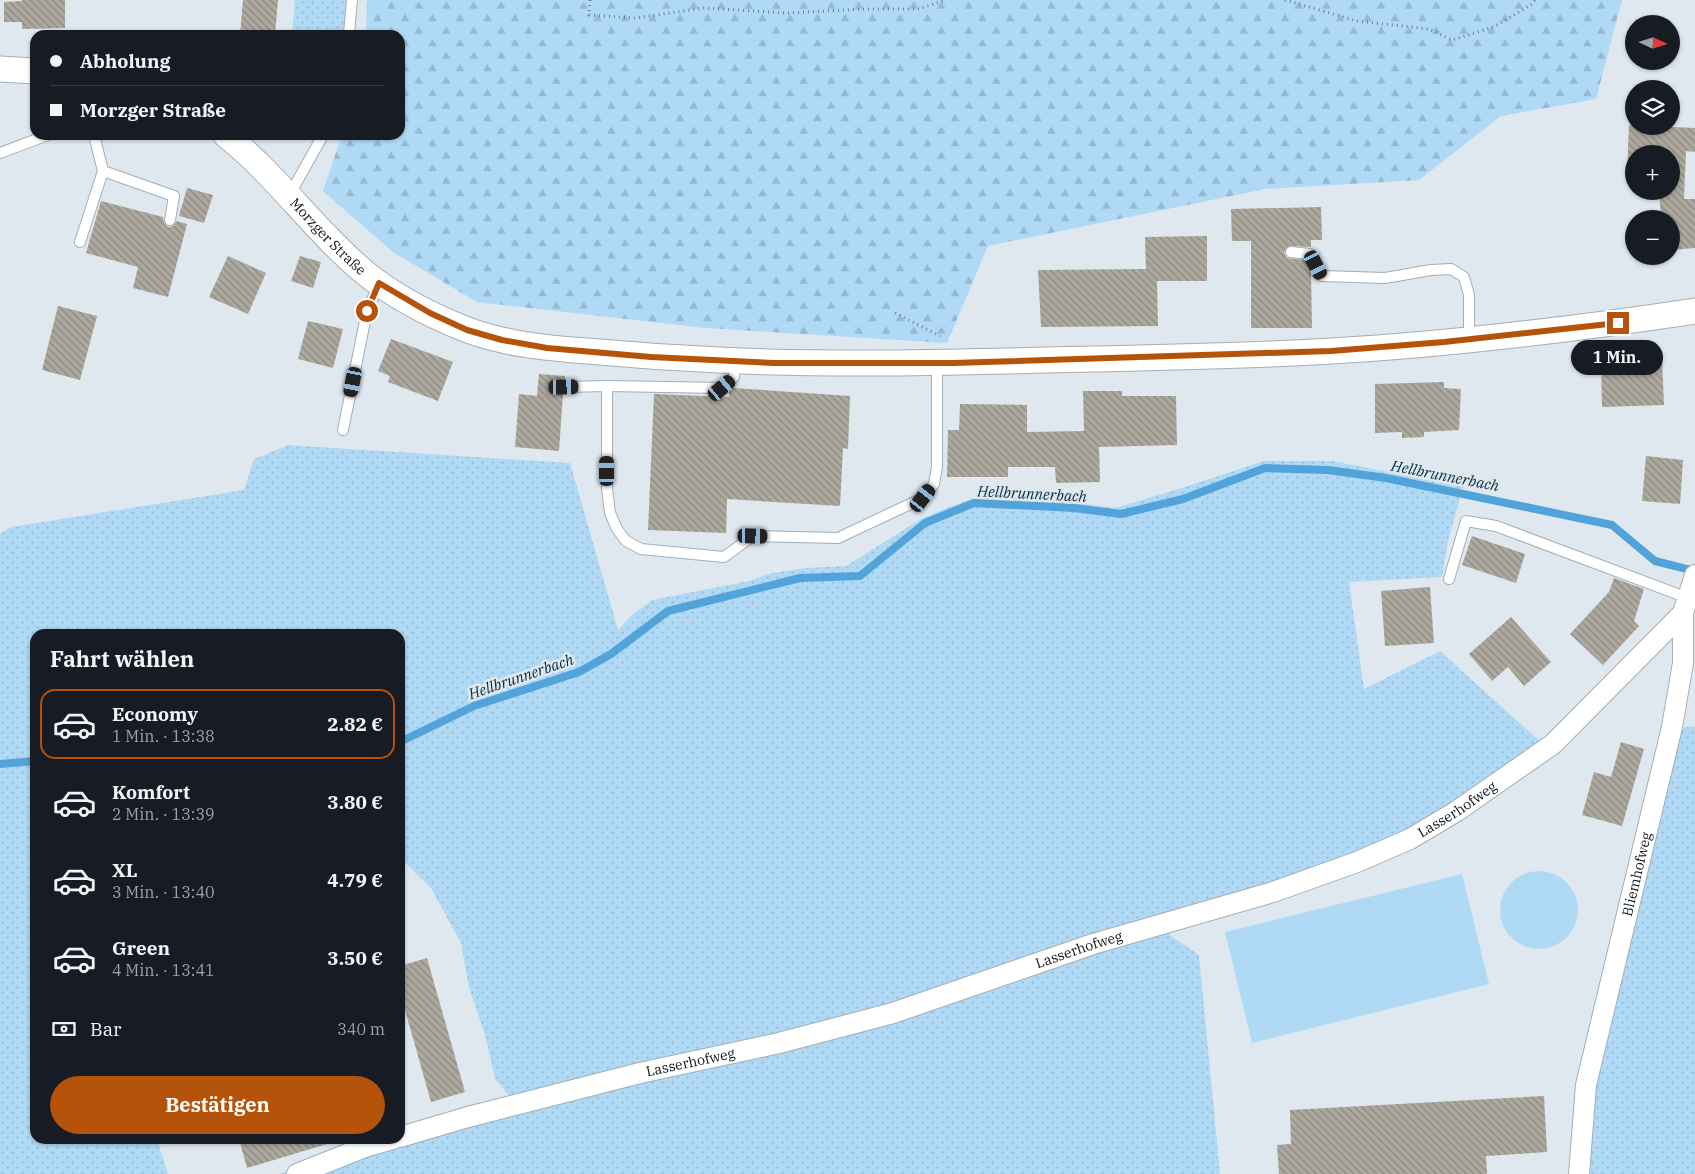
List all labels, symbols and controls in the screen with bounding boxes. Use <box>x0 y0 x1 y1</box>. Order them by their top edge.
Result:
north arrow <box>1625 15 1680 70</box>
map controls <box>1625 15 1680 265</box>
text: Abholung <box>80 49 171 73</box>
button: layers <box>1625 80 1680 135</box>
text: Morzger Straße <box>80 98 226 122</box>
button: + <box>1625 145 1680 200</box>
street label: Morzger Straße <box>286 194 370 279</box>
button: − <box>1625 210 1680 265</box>
car <box>1302 248 1329 282</box>
route start <box>356 300 378 322</box>
route end <box>1607 312 1629 334</box>
callout: 1 Min. <box>1572 340 1664 376</box>
text: 1 Min. <box>1593 347 1641 367</box>
car <box>342 366 363 398</box>
car <box>705 373 738 403</box>
car <box>548 379 579 395</box>
car <box>599 456 614 486</box>
water label: Hellbrunnerbach <box>1389 456 1501 495</box>
water label: Hellbrunnerbach <box>976 481 1088 506</box>
car <box>907 482 938 514</box>
car <box>737 528 768 544</box>
text: Fahrt wählen <box>50 644 194 673</box>
water label: Hellbrunnerbach <box>465 649 576 704</box>
icon: car <box>52 702 97 747</box>
text: Economy <box>112 702 198 726</box>
text: 2.82 € <box>327 712 383 736</box>
text: 1 Min. · 13:38 <box>112 726 215 746</box>
street label: Lasserhofweg <box>1414 777 1500 841</box>
icon: car <box>52 780 97 825</box>
text: Komfort <box>112 780 190 804</box>
text: 3.80 € <box>327 790 383 814</box>
text: 2 Min. · 13:39 <box>112 804 215 824</box>
street label: Bliemhofweg <box>1618 830 1656 918</box>
icon: car <box>52 858 97 903</box>
text: XL <box>112 858 138 882</box>
text: 4.79 € <box>327 868 383 892</box>
text: 3 Min. · 13:40 <box>112 882 215 902</box>
street label: Lasserhofweg <box>1033 927 1125 972</box>
icon: car <box>52 936 97 981</box>
text: Green <box>112 936 170 960</box>
text: 3.50 € <box>327 946 383 970</box>
text: 4 Min. · 13:41 <box>112 960 215 980</box>
icon: cash <box>50 1015 78 1043</box>
text: Bar <box>90 1017 122 1041</box>
text: 340 m <box>337 1019 385 1039</box>
street label: Lasserhofweg <box>644 1044 737 1080</box>
button: Bestätigen <box>50 1076 385 1134</box>

